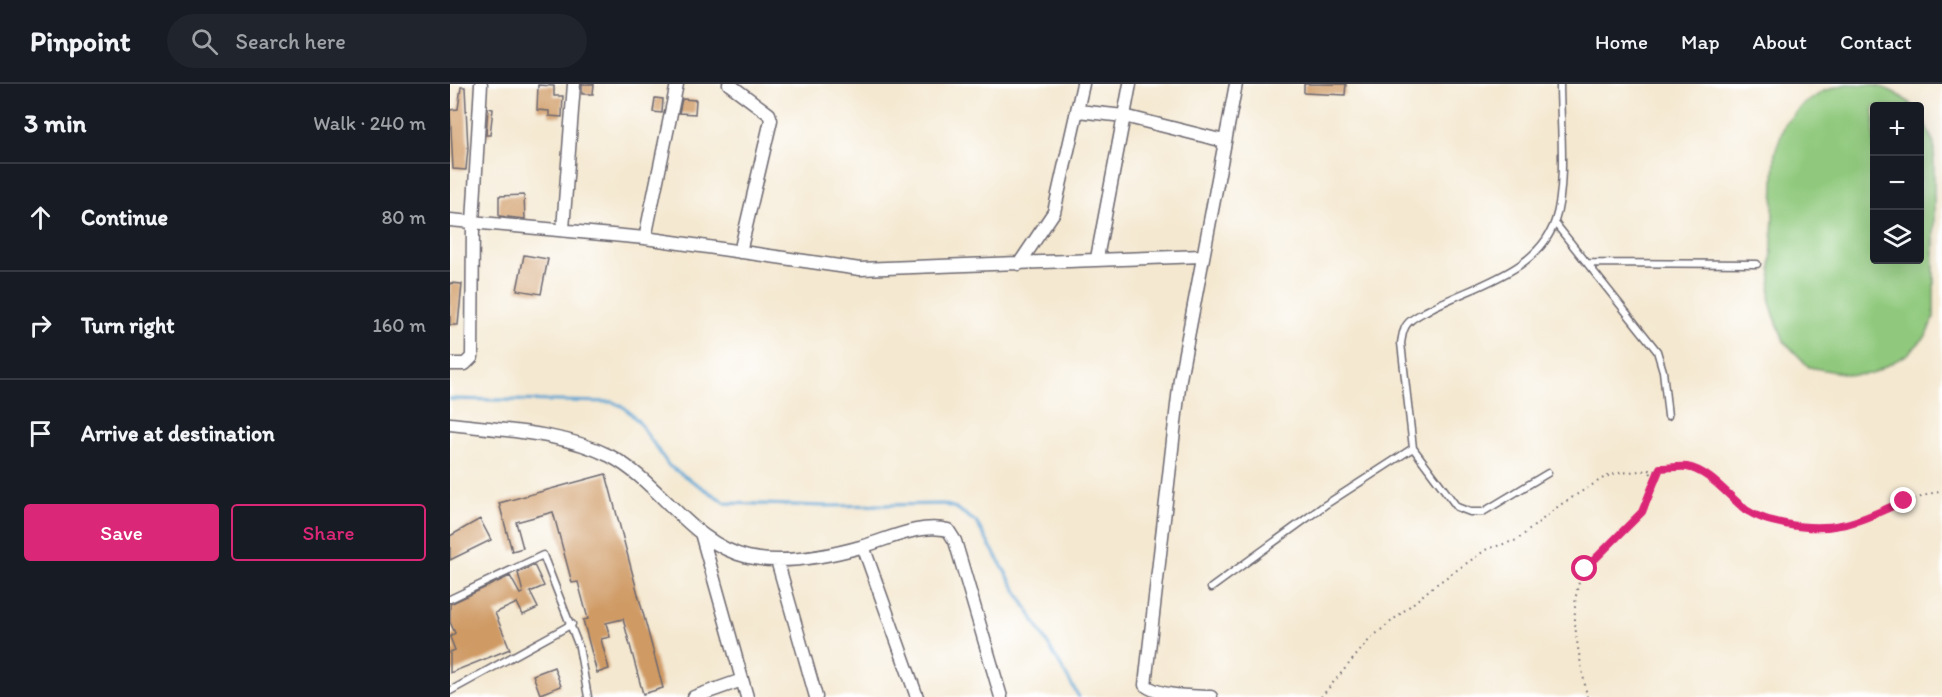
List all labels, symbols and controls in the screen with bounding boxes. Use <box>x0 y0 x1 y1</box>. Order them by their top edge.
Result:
search box <box>167 14 587 68</box>
text: Pinpoint <box>30 24 131 58</box>
icon: search <box>188 25 221 58</box>
text: Search here <box>236 28 346 55</box>
text: Home <box>1595 29 1648 54</box>
text: Map <box>1681 29 1720 54</box>
text: About <box>1753 29 1807 54</box>
text: Contact <box>1840 29 1912 54</box>
map controls <box>1870 102 1924 264</box>
button: + <box>1870 102 1924 156</box>
text: 3 min <box>24 107 86 139</box>
text: Walk · 240 m <box>313 111 426 135</box>
button: − <box>1870 156 1924 210</box>
icon: ahead <box>24 201 57 234</box>
text: Continue <box>81 204 168 231</box>
text: 80 m <box>381 205 426 229</box>
button: layers <box>1870 210 1924 264</box>
icon: right <box>24 309 57 342</box>
text: Turn right <box>81 312 175 339</box>
text: 160 m <box>373 313 426 337</box>
icon: arrive <box>24 417 57 450</box>
text: Arrive at destination <box>81 420 275 447</box>
route end <box>1890 487 1916 513</box>
button: Save <box>24 504 219 561</box>
button: Share <box>231 504 426 561</box>
route start <box>1571 555 1597 581</box>

